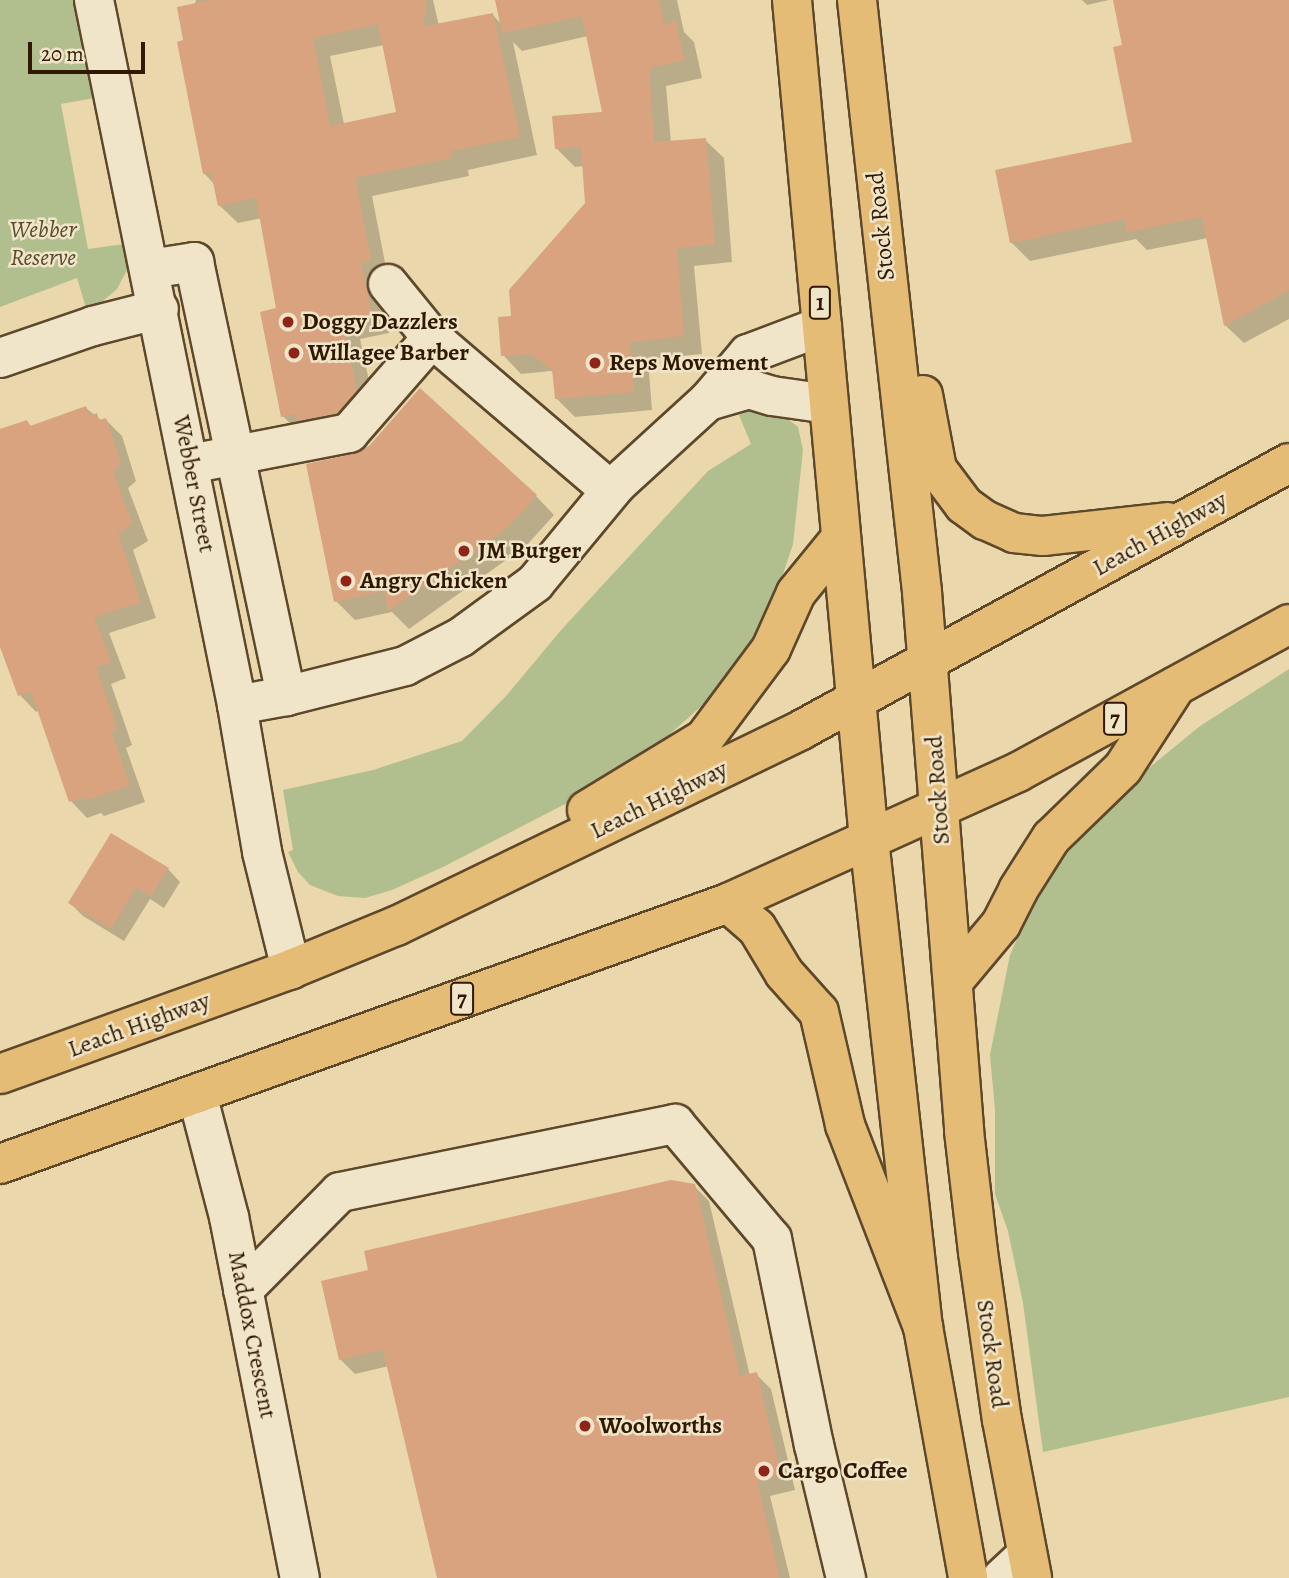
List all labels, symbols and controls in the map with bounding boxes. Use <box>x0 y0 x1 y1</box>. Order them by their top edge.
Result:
scale bar <box>32 28 149 72</box>
text: 20 m <box>41 40 84 68</box>
street label: Stock Road <box>861 170 901 282</box>
park label: Webber Reserve <box>10 216 76 272</box>
road number: 1 <box>808 284 832 322</box>
place label: Doggy Dazzlers <box>302 308 458 336</box>
marker: Doggy Dazzlers <box>280 314 296 330</box>
place label: Willagee Barber <box>308 339 469 367</box>
marker: Willagee Barber <box>286 345 302 361</box>
place label: Reps Movement <box>609 349 768 377</box>
marker: Reps Movement <box>587 355 603 371</box>
street label: Webber Street <box>167 413 221 555</box>
street label: Leach Highway <box>1088 485 1232 583</box>
place label: JM Burger <box>478 537 581 565</box>
marker: JM Burger <box>456 543 472 559</box>
place label: Angry Chicken <box>360 567 507 595</box>
marker: Angry Chicken <box>338 573 354 589</box>
road number: 7 <box>1103 699 1127 738</box>
street label: Stock Road <box>920 734 956 846</box>
street label: Leach Highway <box>586 754 732 846</box>
road number: 7 <box>450 980 474 1018</box>
street label: Leach Highway <box>64 986 214 1064</box>
street label: Maddox Crescent <box>222 1249 282 1421</box>
street label: Stock Road <box>970 1298 1014 1410</box>
place label: Woolworths <box>599 1412 722 1440</box>
marker: Woolworths <box>577 1418 593 1434</box>
place label: Cargo Coffee <box>778 1457 908 1485</box>
marker: Cargo Coffee <box>756 1463 772 1479</box>

